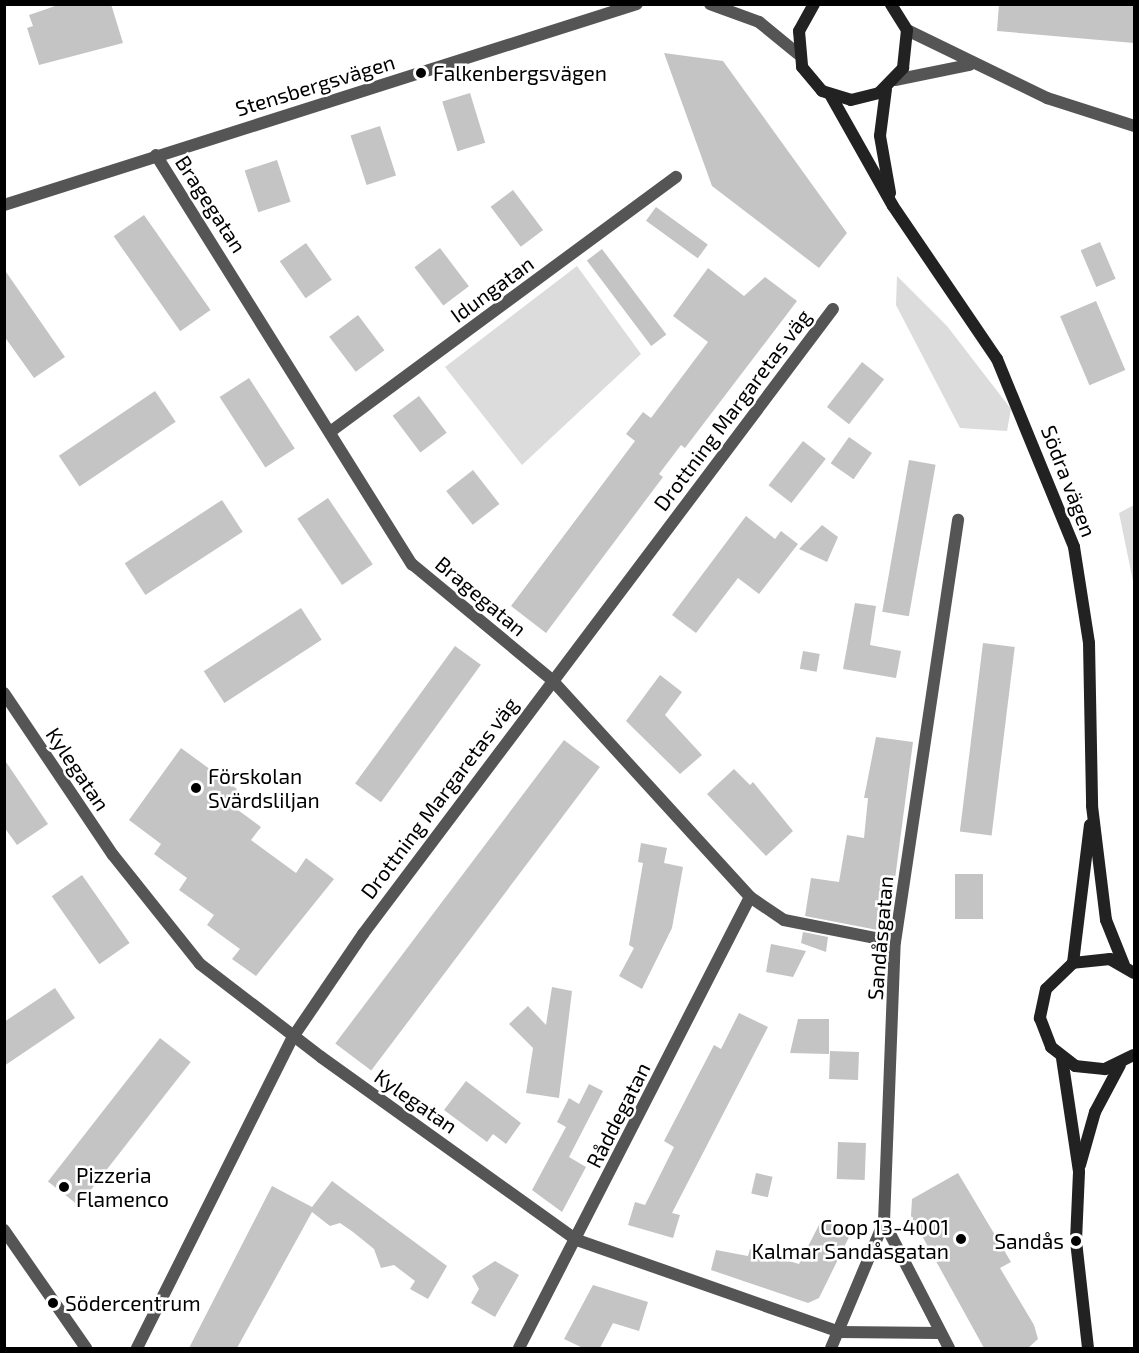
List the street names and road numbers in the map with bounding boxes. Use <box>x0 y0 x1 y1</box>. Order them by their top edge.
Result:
street label: Stensbergsvägen <box>232 49 398 121</box>
street label: Bragegatan <box>170 151 252 257</box>
street label: Idungatan <box>446 250 538 328</box>
street label: Drottning Margaretas väg <box>648 304 816 516</box>
street label: Södra vägen <box>1036 421 1102 541</box>
street label: Bragegatan <box>430 551 532 641</box>
street label: Drottning Margaretas väg <box>355 692 523 904</box>
street label: Kylegatan <box>41 722 115 816</box>
street label: Sandåsgatan <box>862 875 898 1001</box>
street label: Råddegatan <box>581 1058 655 1172</box>
street label: Kylegatan <box>370 1063 462 1139</box>

